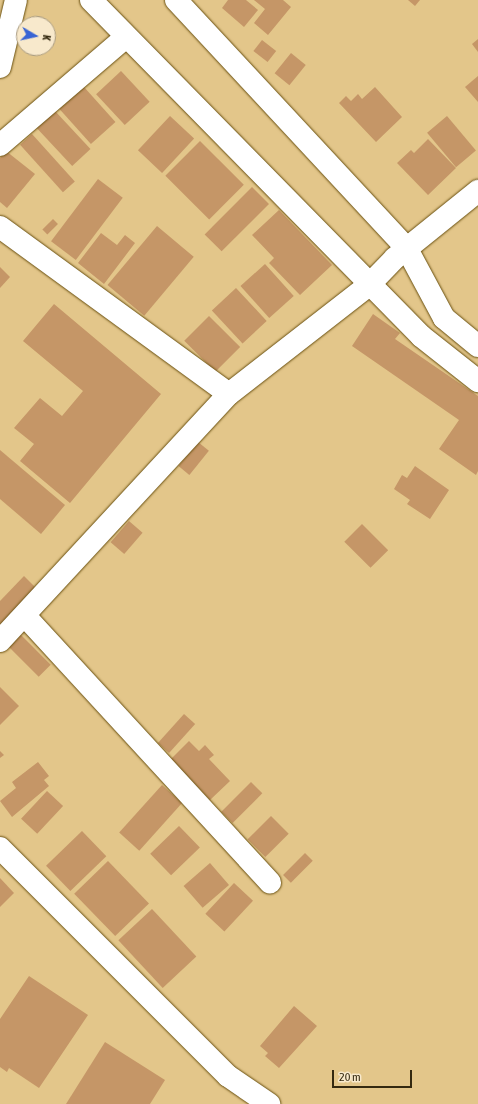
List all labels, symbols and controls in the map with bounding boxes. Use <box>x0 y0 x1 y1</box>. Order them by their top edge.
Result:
north arrow <box>16 16 56 56</box>
text: K <box>41 34 53 41</box>
scale bar <box>334 1062 414 1088</box>
text: 20 m <box>339 1070 361 1084</box>

